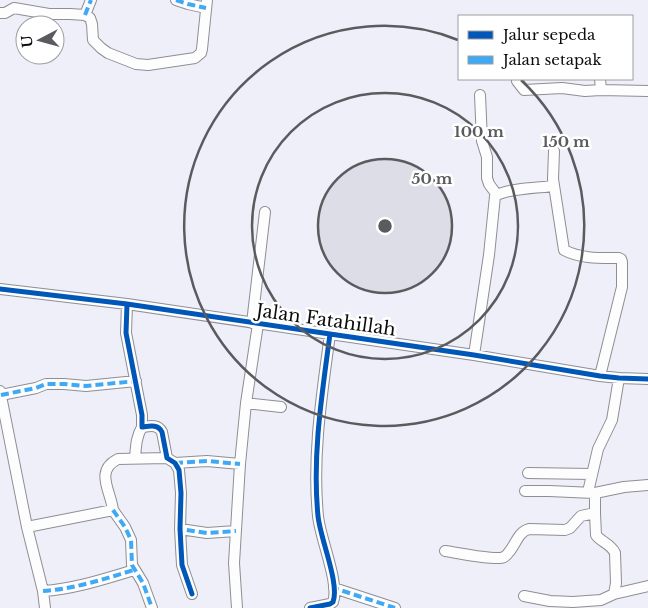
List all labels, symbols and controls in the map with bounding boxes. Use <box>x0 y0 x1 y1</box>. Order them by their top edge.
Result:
north arrow <box>15 15 65 65</box>
legend <box>458 15 633 80</box>
text: Jalur sepeda <box>501 25 596 44</box>
text: U <box>17 34 37 48</box>
text: Jalan setapak <box>501 50 602 69</box>
text: 100 m <box>454 122 504 141</box>
text: 150 m <box>542 132 590 151</box>
text: 50 m <box>412 169 453 188</box>
centre of rings <box>376 217 394 235</box>
street label: Jalan Fatahillah <box>253 299 397 341</box>

